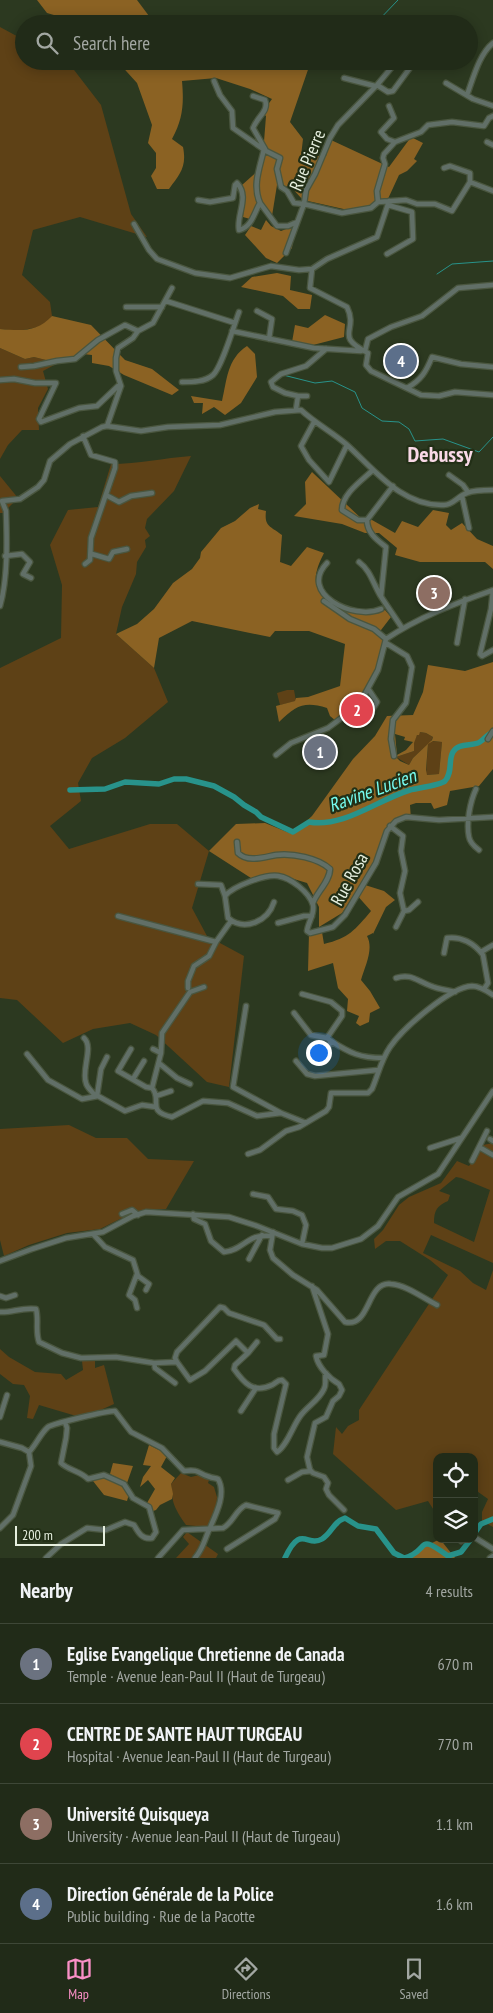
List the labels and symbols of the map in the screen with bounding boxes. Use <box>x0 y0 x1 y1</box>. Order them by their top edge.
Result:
street label: Rue Pierre <box>284 126 330 194</box>
pin: 4 <box>385 342 417 380</box>
district label: Debussy <box>408 440 474 468</box>
pin: 3 <box>418 574 450 612</box>
pin: 2 <box>341 691 373 729</box>
pin: 1 <box>304 733 336 771</box>
water label: Ravine Lucien <box>325 763 421 817</box>
street label: Rue Rosa <box>325 849 373 909</box>
your location <box>306 1040 332 1066</box>
scale bar <box>15 1523 105 1546</box>

